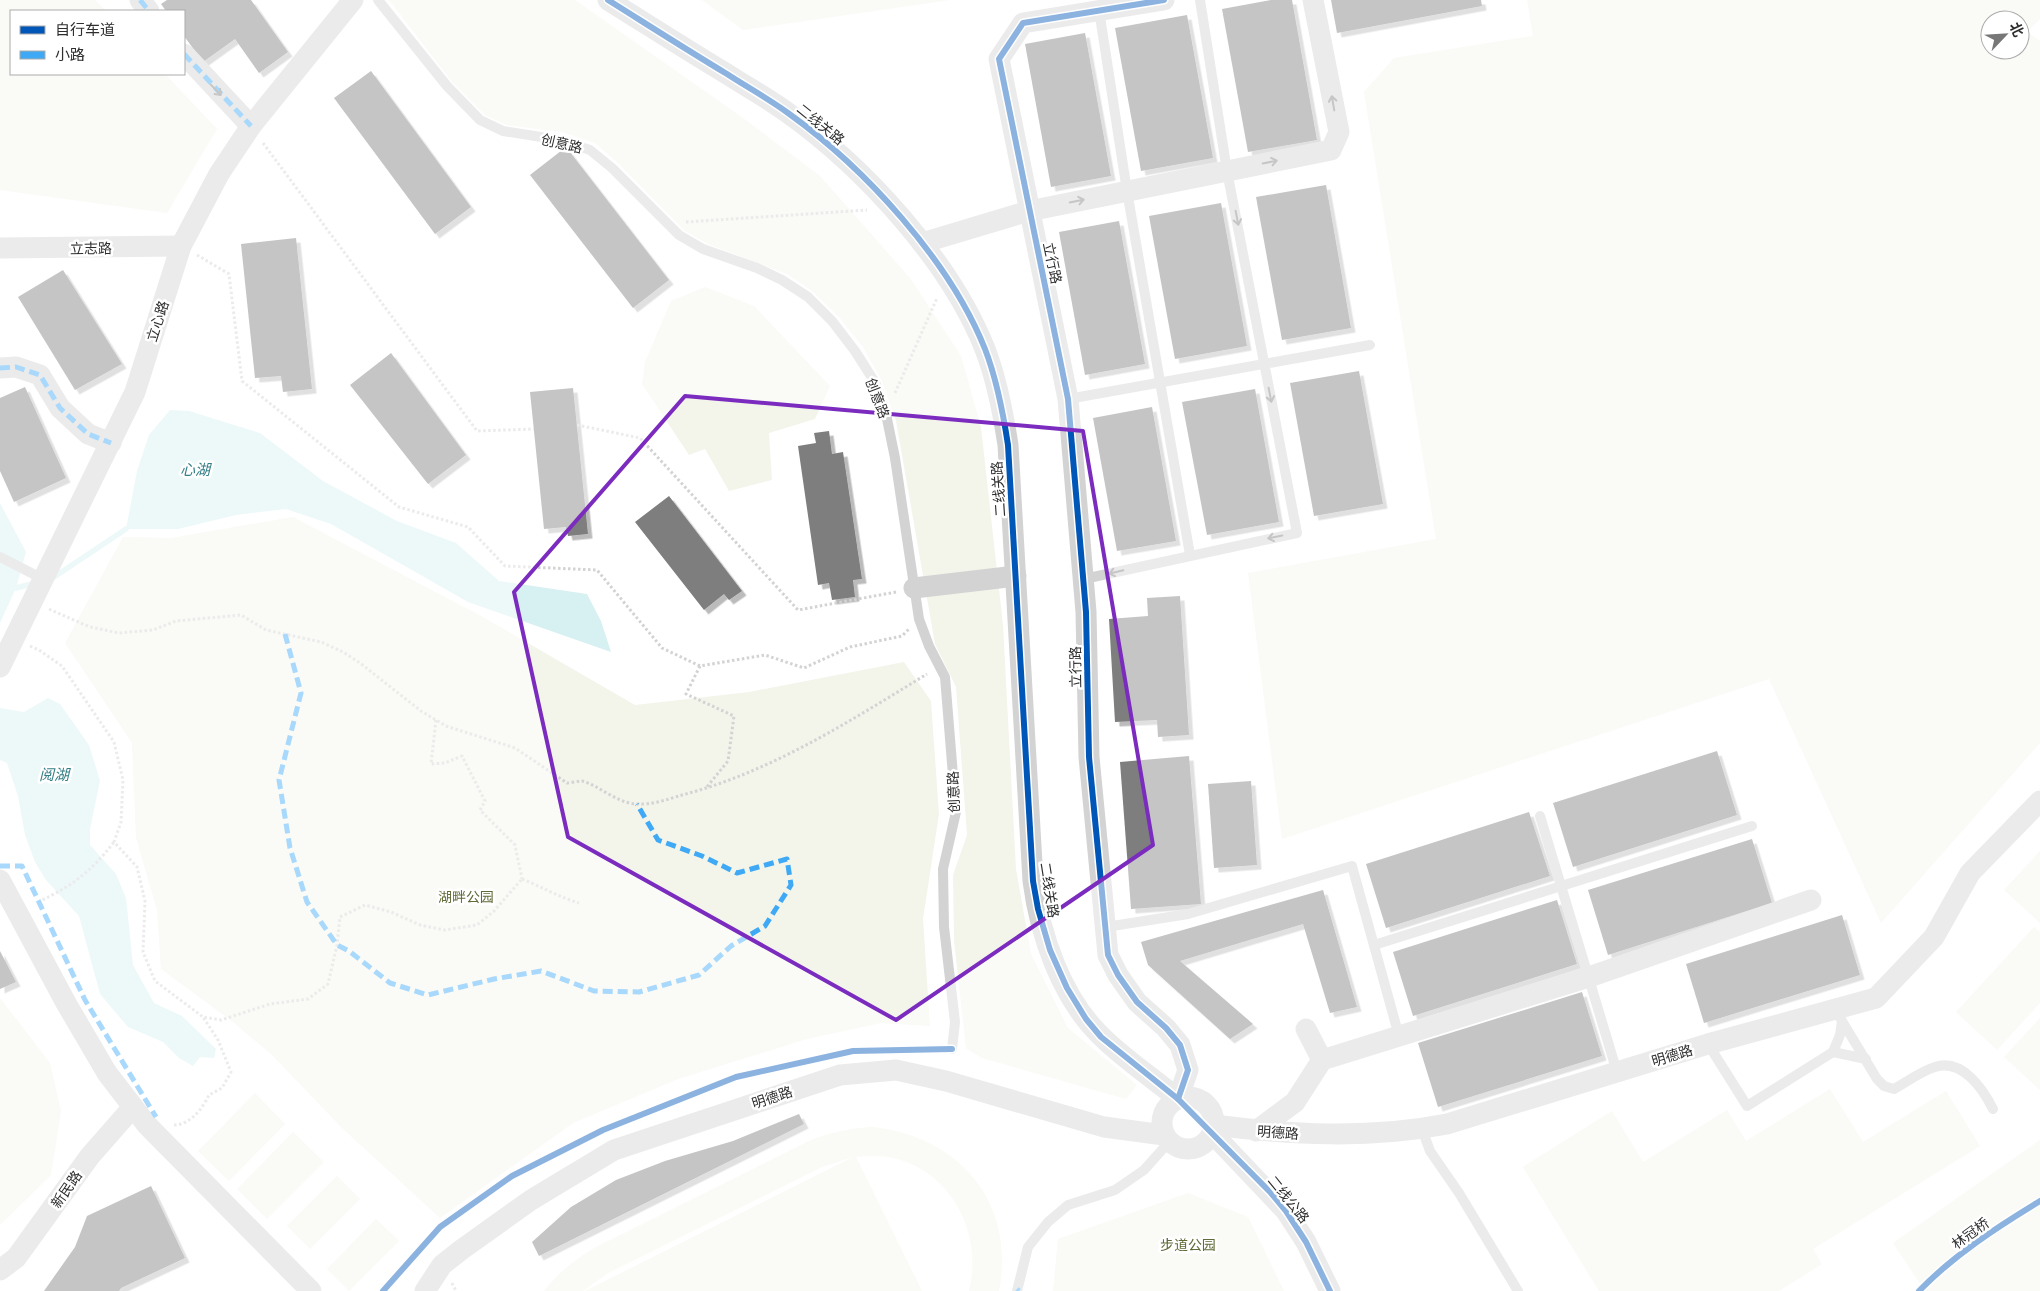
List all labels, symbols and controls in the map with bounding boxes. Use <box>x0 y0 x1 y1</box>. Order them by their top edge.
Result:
legend <box>10 10 185 75</box>
north arrow <box>1980 10 2030 60</box>
text: 自行车道 <box>55 18 115 41</box>
text: 北 <box>2005 19 2030 40</box>
text: 小路 <box>55 43 85 66</box>
one-way arrow <box>210 84 222 96</box>
one-way arrow <box>1328 95 1338 111</box>
street label: 二线关路 <box>793 98 849 150</box>
street label: 创意路 <box>539 128 585 158</box>
one-way arrow <box>1262 157 1278 166</box>
one-way arrow <box>1068 196 1084 205</box>
one-way arrow <box>1232 210 1242 226</box>
street label: 立志路 <box>70 237 112 259</box>
street label: 立行路 <box>1038 240 1068 286</box>
street label: 立心路 <box>141 298 173 344</box>
street label: 创意路 <box>861 375 895 421</box>
one-way arrow <box>1266 387 1276 403</box>
water label: 心湖 <box>180 458 212 481</box>
street label: 二线关路 <box>986 460 1010 518</box>
one-way arrow <box>1267 533 1283 543</box>
one-way arrow <box>1109 568 1125 577</box>
street label: 立行路 <box>1064 646 1086 688</box>
water label: 阅湖 <box>39 763 71 786</box>
street label: 创意路 <box>942 771 964 813</box>
street label: 二线关路 <box>1035 861 1065 919</box>
park label: 湖畔公园 <box>438 886 494 907</box>
street label: 明德路 <box>1649 1039 1695 1071</box>
street label: 明德路 <box>749 1081 795 1113</box>
street label: 明德路 <box>1256 1120 1300 1144</box>
street label: 新民路 <box>45 1166 87 1212</box>
street label: 二线公路 <box>1263 1171 1315 1227</box>
street label: 林冠桥 <box>1947 1212 1993 1254</box>
park label: 步道公园 <box>1160 1234 1216 1255</box>

